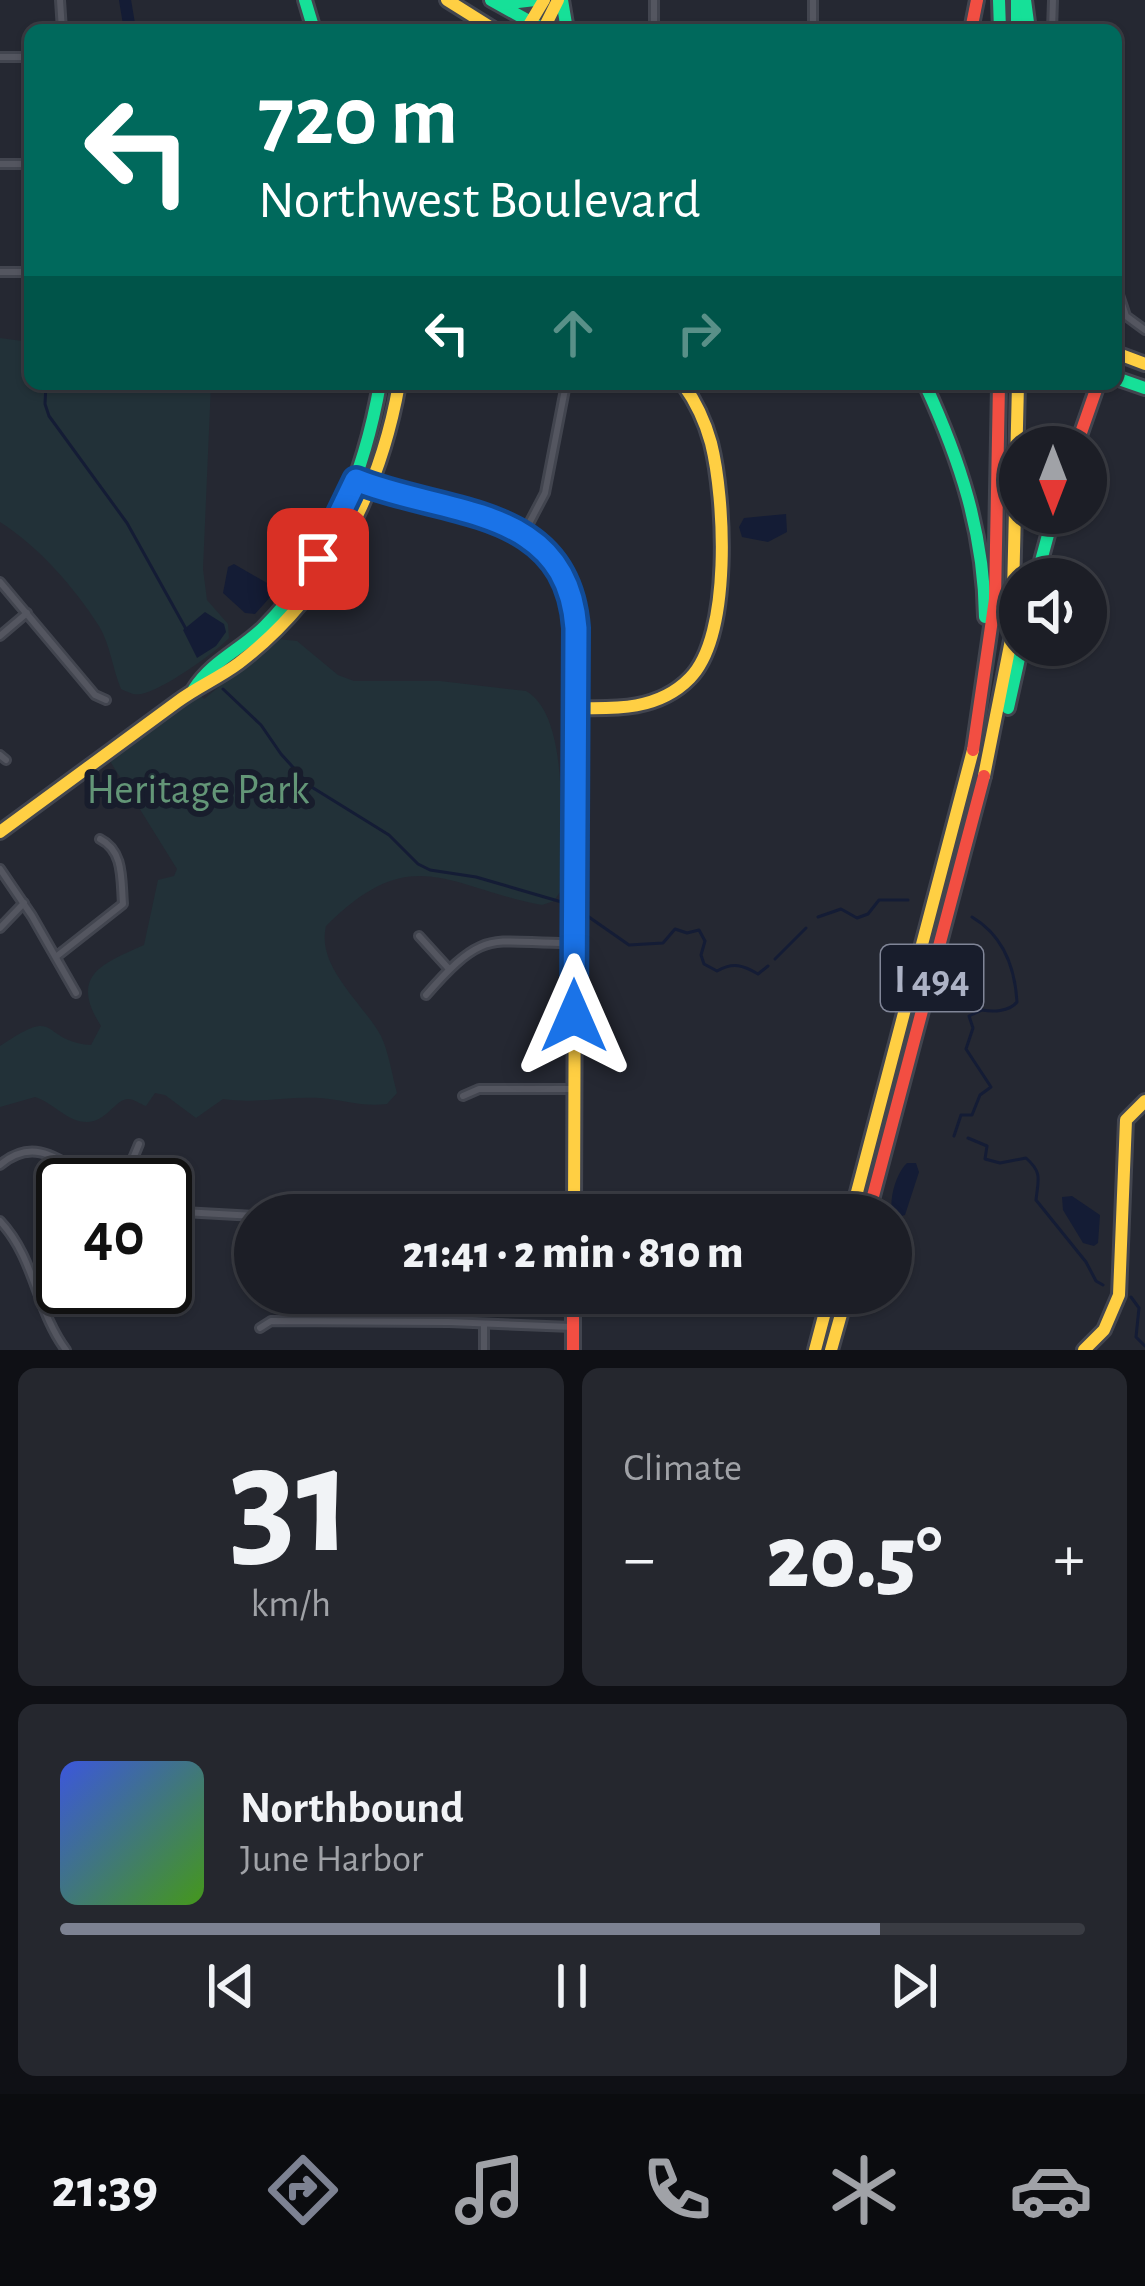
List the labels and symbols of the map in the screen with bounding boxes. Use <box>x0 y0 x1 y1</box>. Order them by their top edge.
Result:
north arrow <box>999 426 1107 534</box>
pin <box>267 508 369 610</box>
park label: Heritage Park <box>86 769 310 811</box>
road number: I 494 <box>881 945 983 1011</box>
position arrow <box>511 953 637 1079</box>
speed limit sign: 40 <box>36 1158 192 1314</box>

